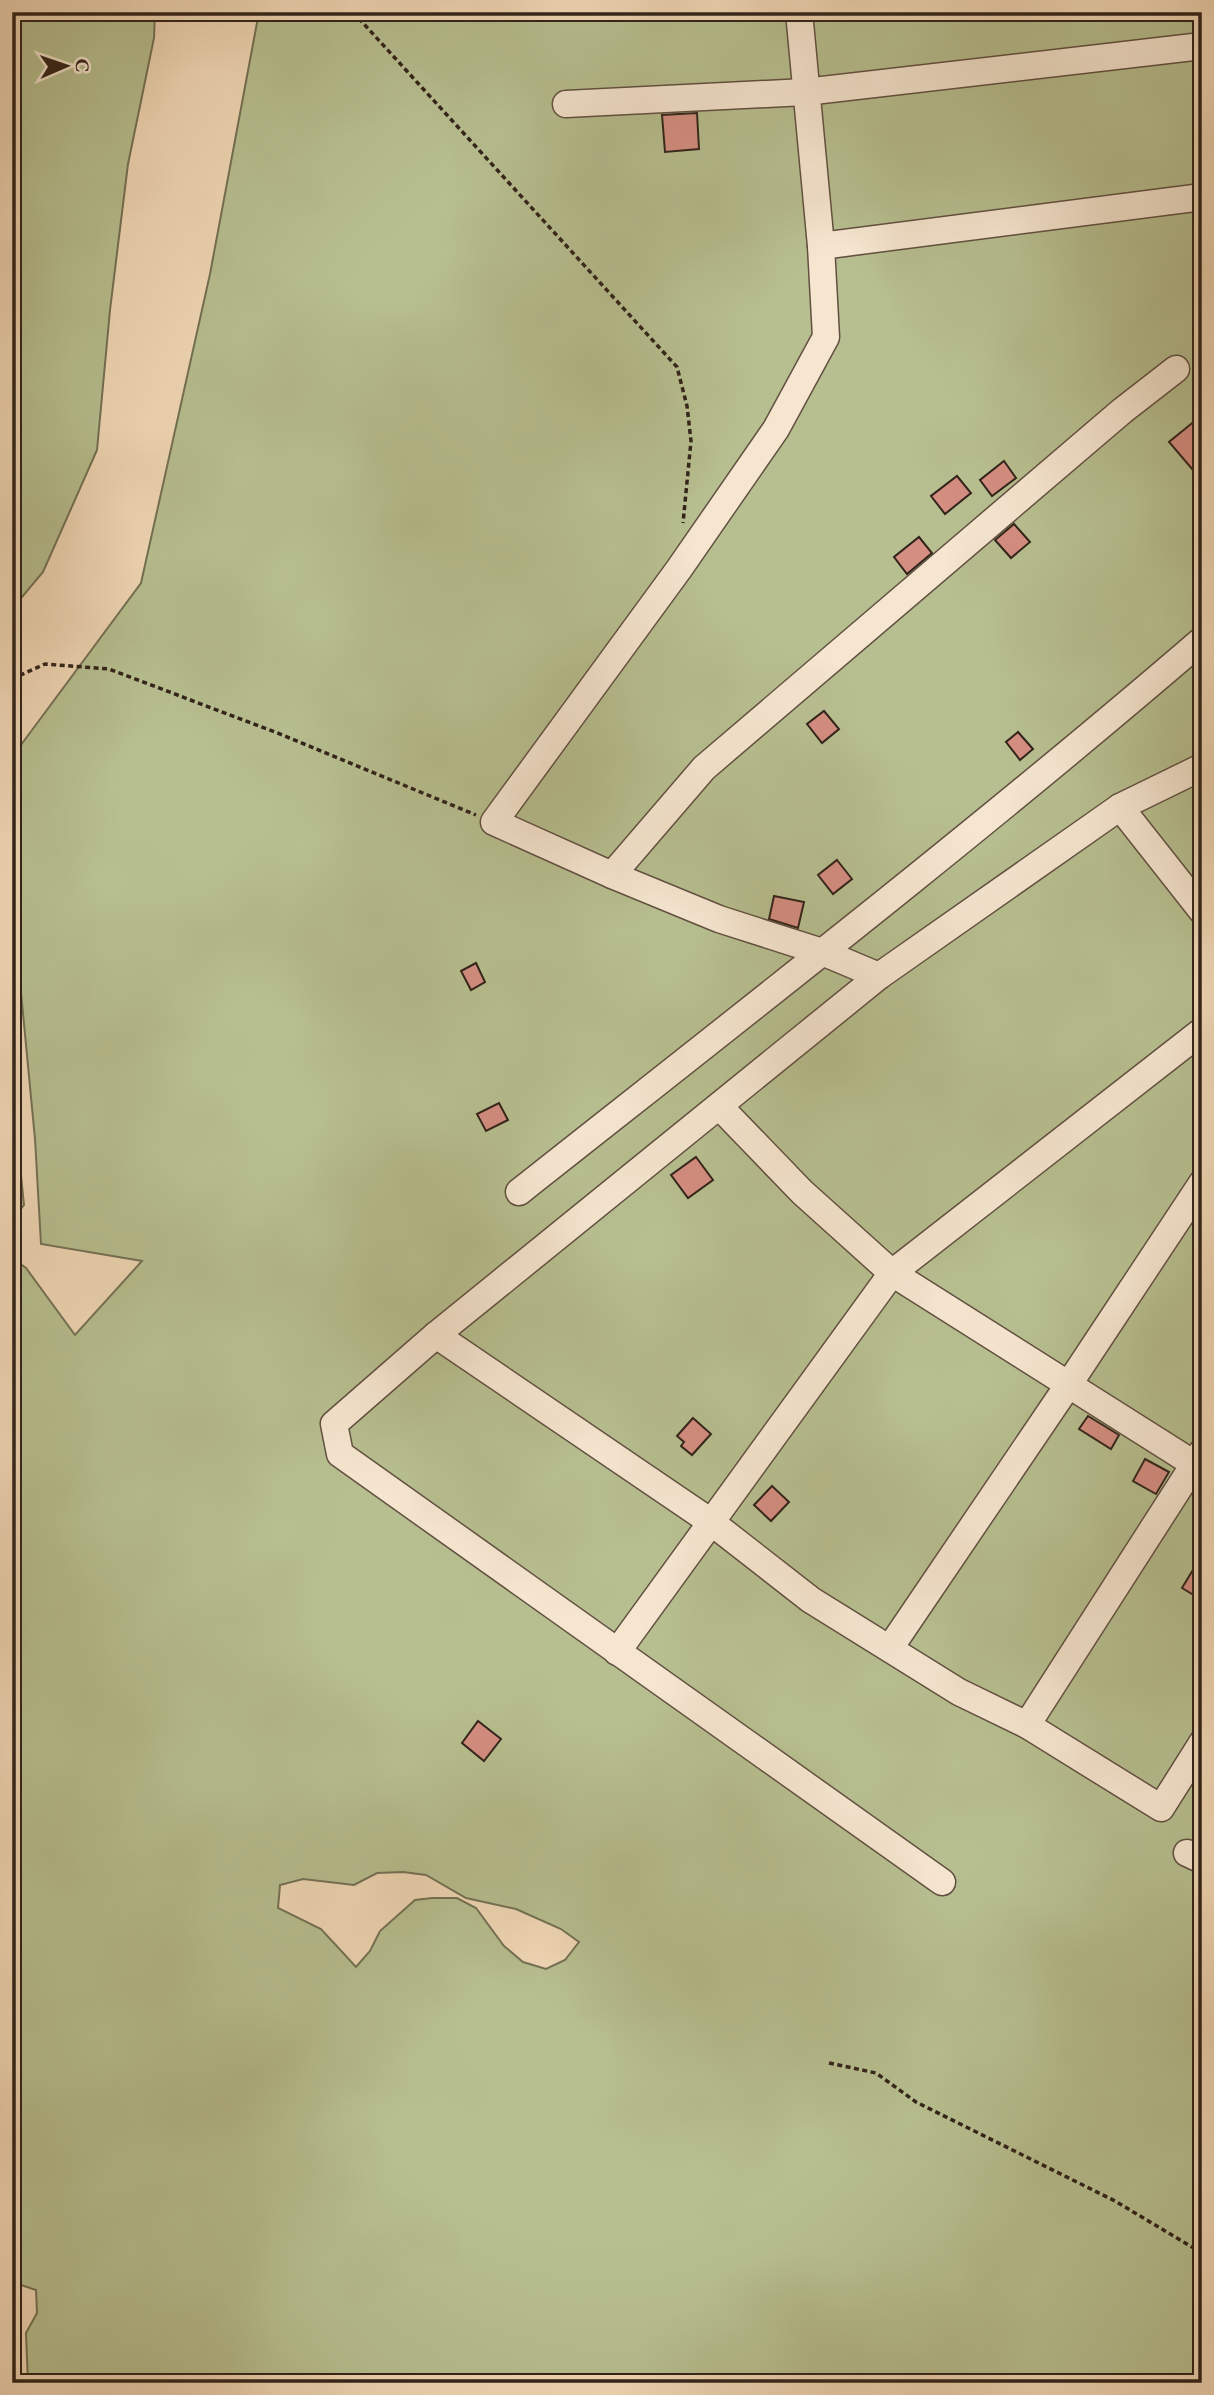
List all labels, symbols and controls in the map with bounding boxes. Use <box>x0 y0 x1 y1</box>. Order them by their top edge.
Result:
north arrow <box>32 32 102 102</box>
text: С <box>70 58 95 73</box>

